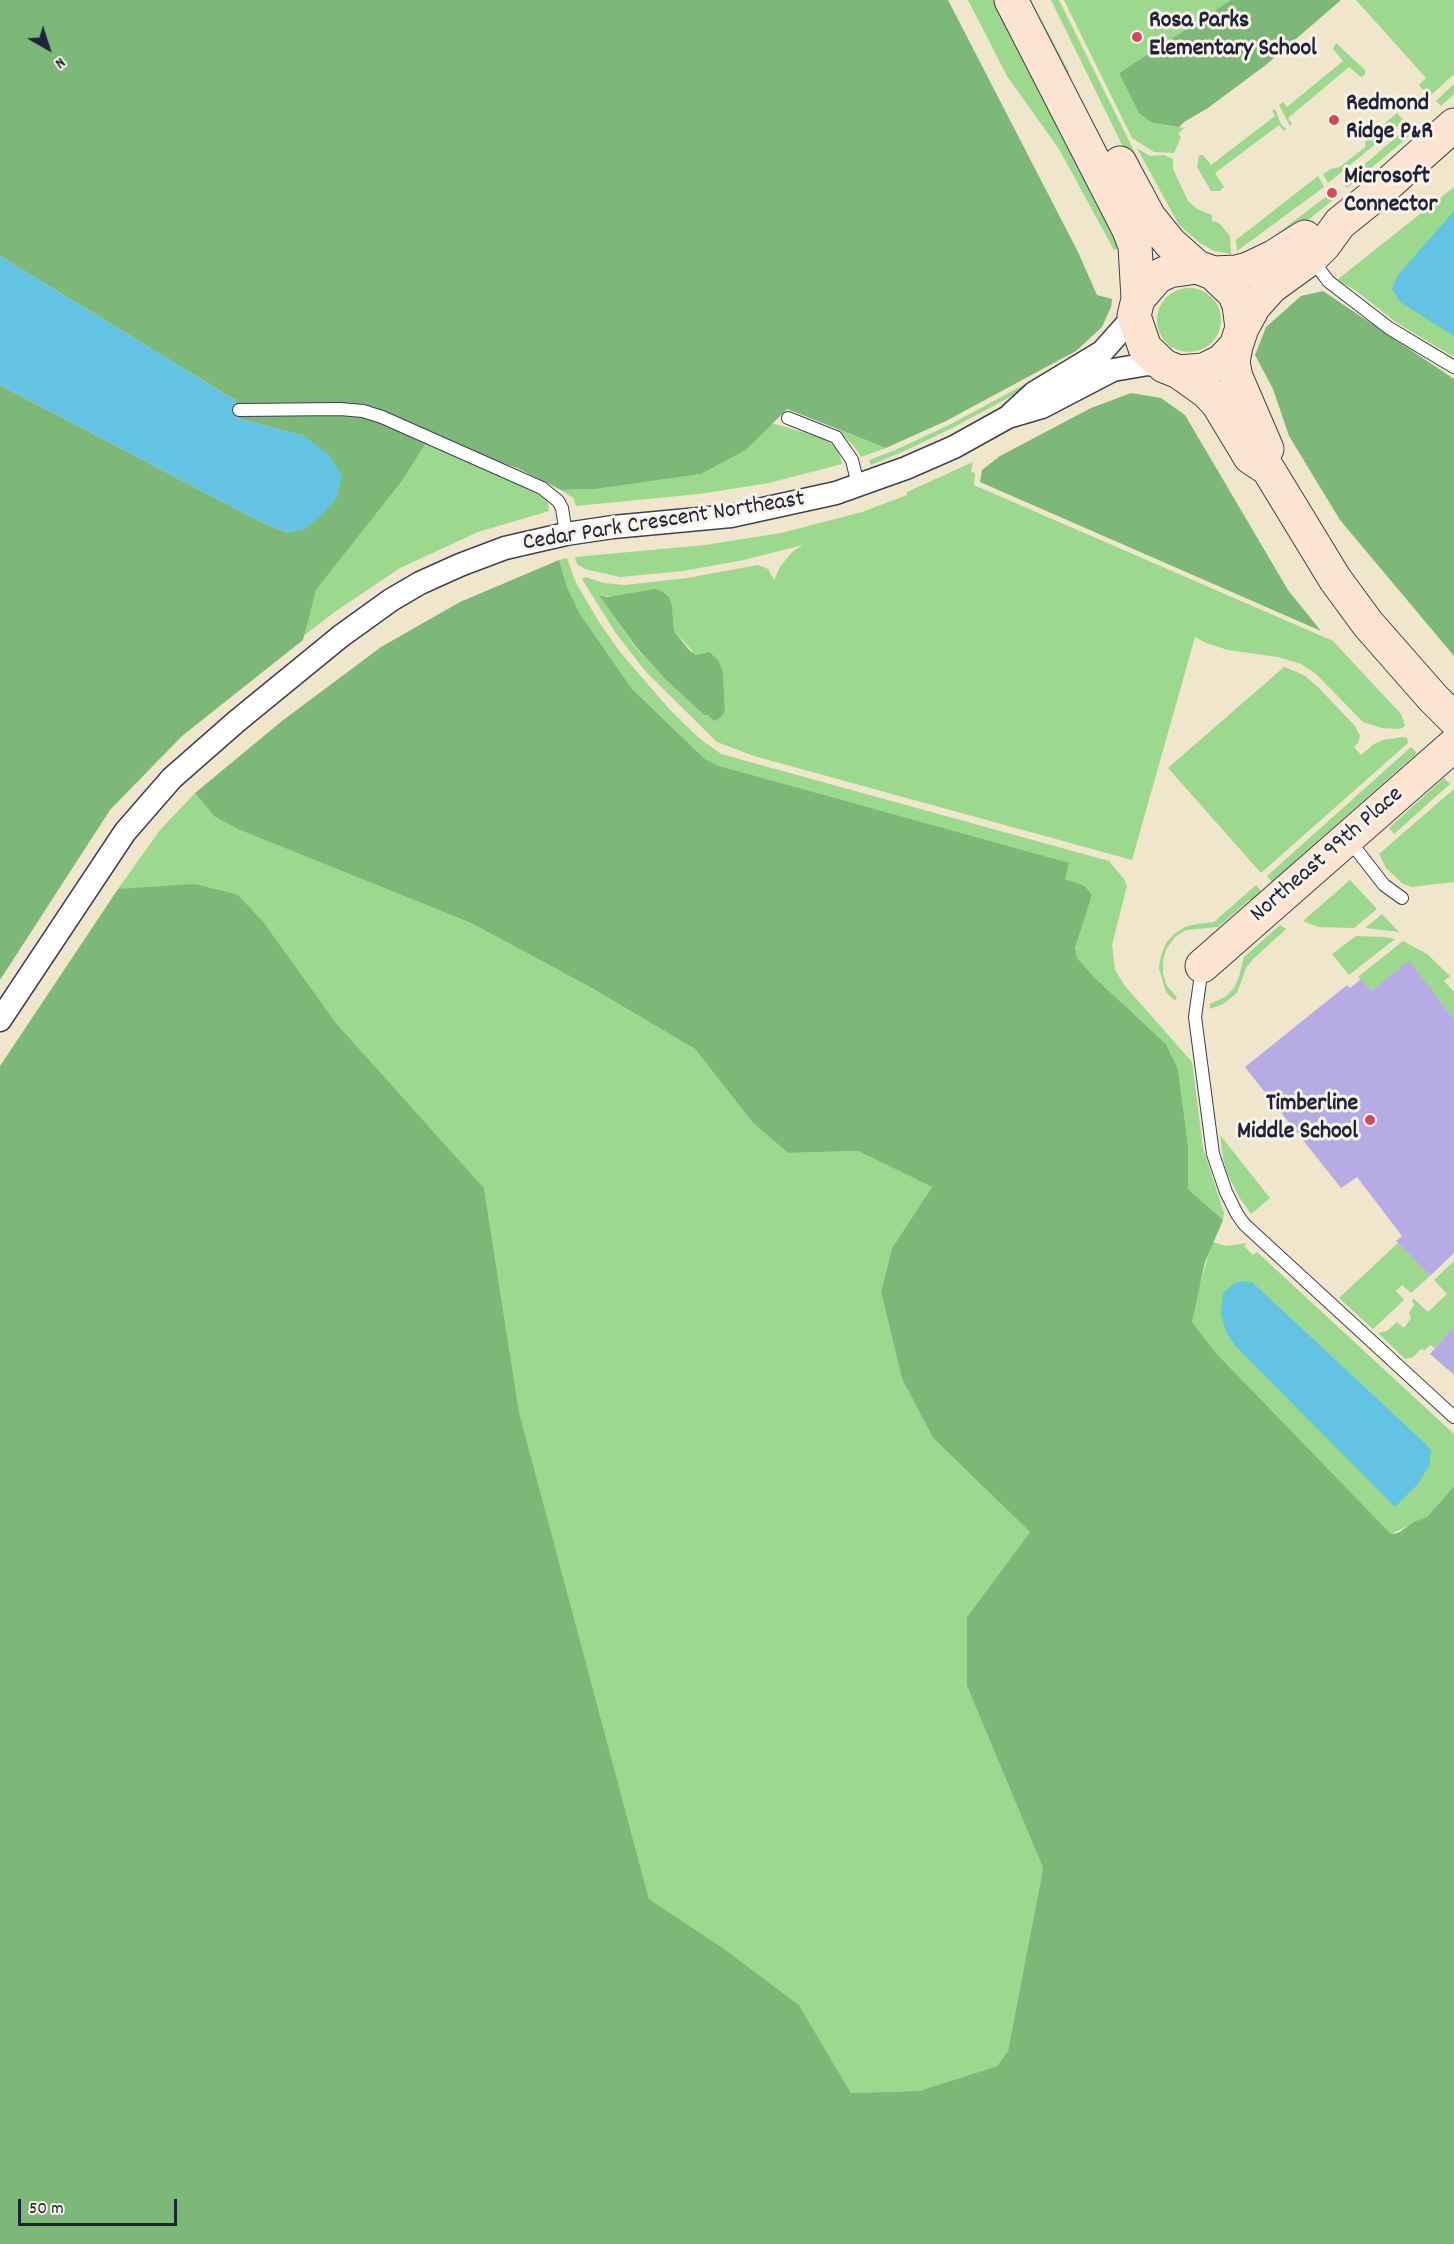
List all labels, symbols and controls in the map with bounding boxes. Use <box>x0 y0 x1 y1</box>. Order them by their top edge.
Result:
place label: Rosa Parks Elementary School <box>1149 9 1317 65</box>
north arrow <box>18 18 78 78</box>
marker: Rosa Parks Elementary School <box>1130 30 1144 44</box>
text: N <box>49 51 70 74</box>
place label: Redmond Ridge P&R <box>1346 92 1433 148</box>
marker: Redmond Ridge P&R <box>1327 113 1341 127</box>
place label: Microsoft Connector <box>1344 165 1437 221</box>
marker: Microsoft Connector <box>1325 186 1339 200</box>
street label: Cedar Park Crescent Northeast <box>521 486 807 560</box>
street label: Northeast 99th Place <box>1246 782 1410 930</box>
place label: Timberline Middle School <box>1237 1092 1358 1148</box>
marker: Timberline Middle School <box>1363 1113 1377 1127</box>
scale bar <box>21 2187 180 2225</box>
text: 50 m <box>29 2197 64 2222</box>

